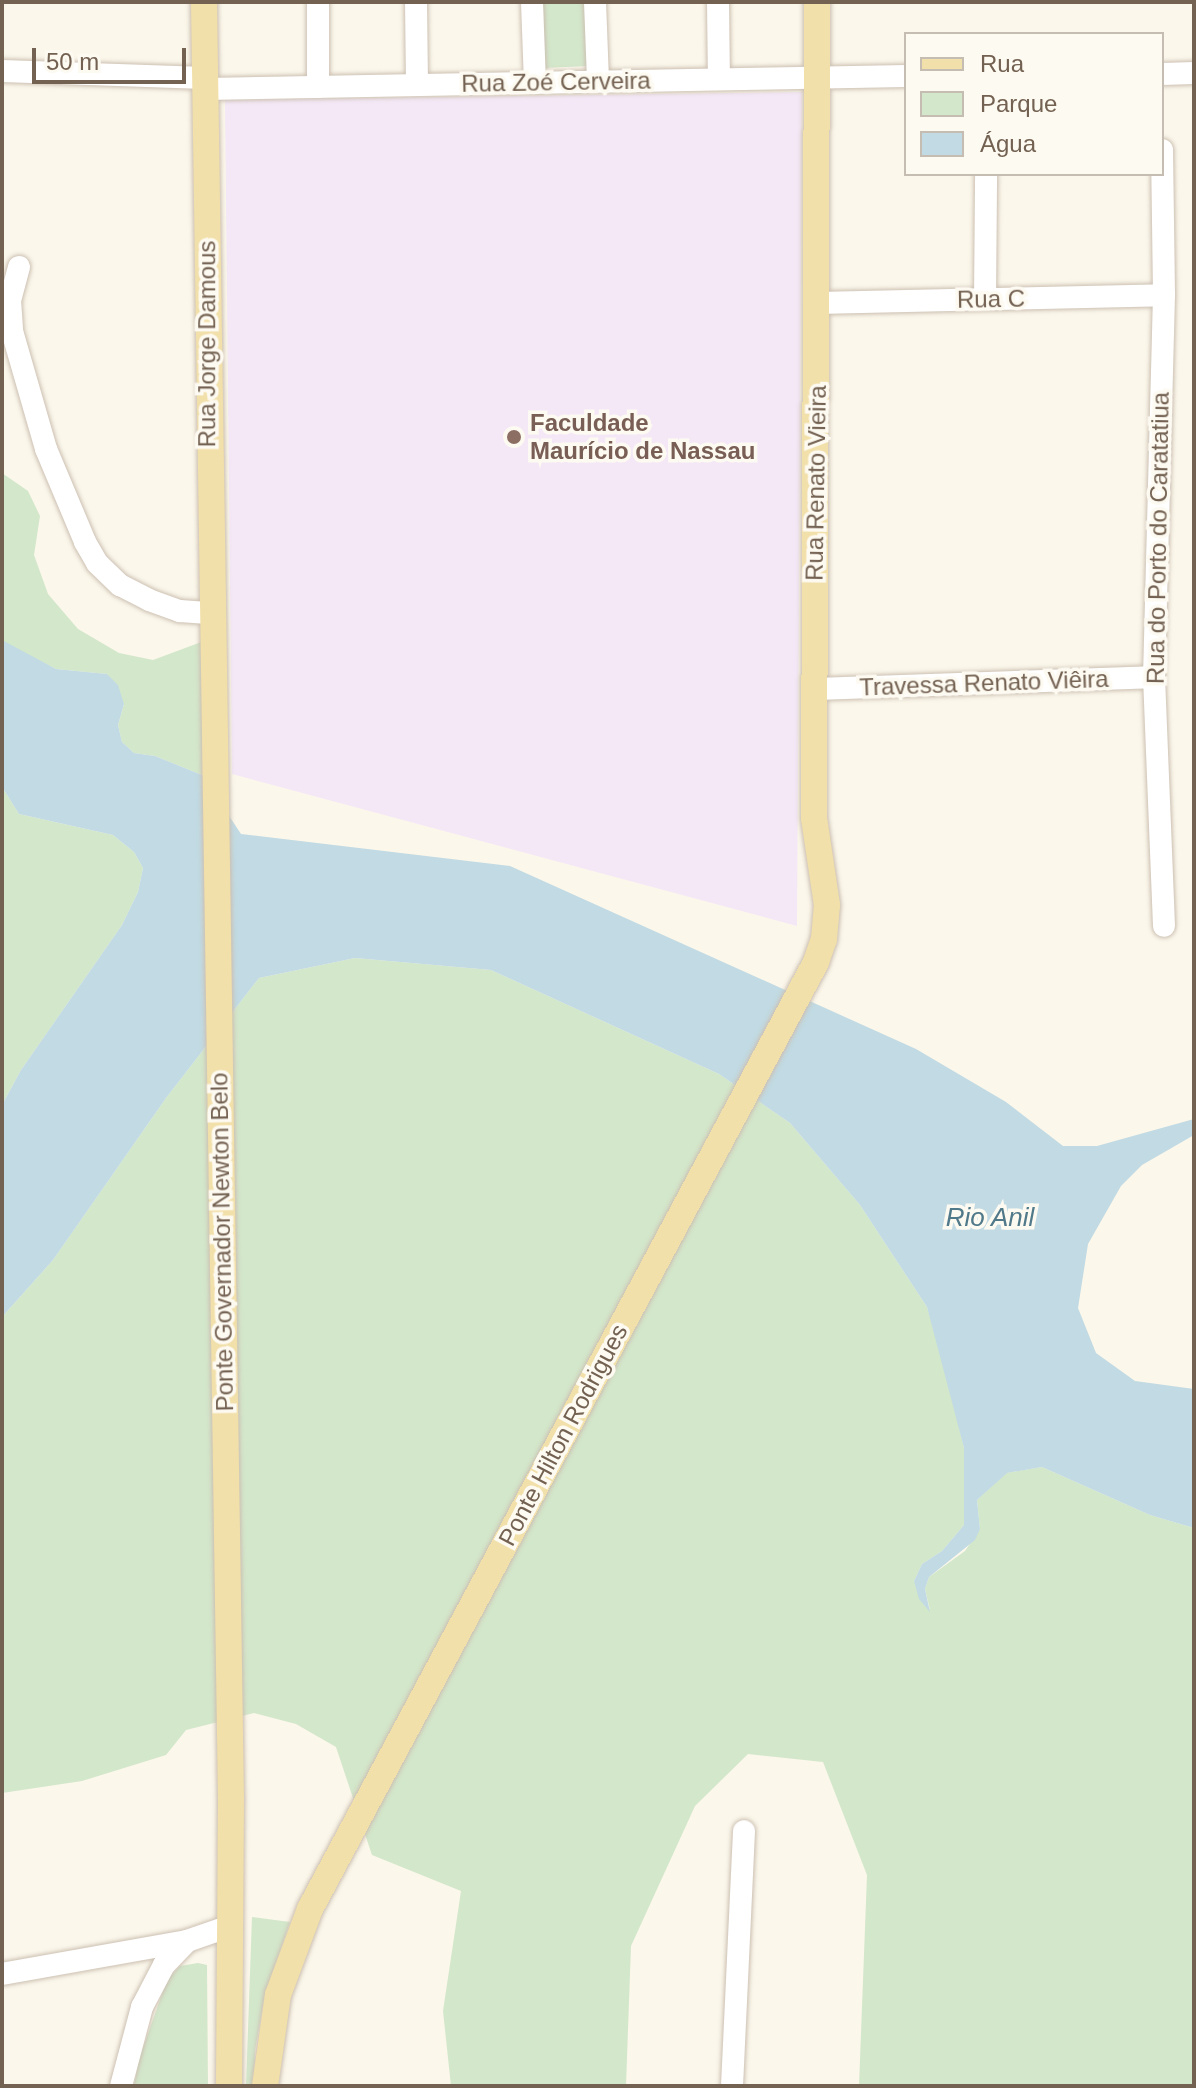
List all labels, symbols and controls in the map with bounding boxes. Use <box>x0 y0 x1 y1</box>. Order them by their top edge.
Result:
scale bar <box>36 32 190 82</box>
legend <box>904 32 1164 176</box>
text: 50 m <box>46 48 99 75</box>
text: Rua <box>980 50 1024 77</box>
street label: Rua Zoé Cerveira <box>461 66 651 98</box>
text: Parque <box>980 90 1057 117</box>
text: Água <box>980 130 1036 157</box>
street label: Rua Jorge Damous <box>193 241 221 447</box>
street label: Rua C <box>957 284 1025 314</box>
street label: Rua Renato Vieira <box>800 385 832 581</box>
street label: Rua do Porto do Caratatiua <box>1141 392 1175 684</box>
place label: Faculdade Maurício de Nassau <box>530 409 755 465</box>
marker: Faculdade Maurício de Nassau <box>505 428 523 446</box>
street label: Travessa Renato Viêira <box>859 664 1109 702</box>
street label: Ponte Governador Newton Belo <box>205 1072 239 1412</box>
water label: Rio Anil <box>945 1202 1035 1234</box>
street label: Ponte Hilton Rodrigues <box>492 1319 634 1551</box>

